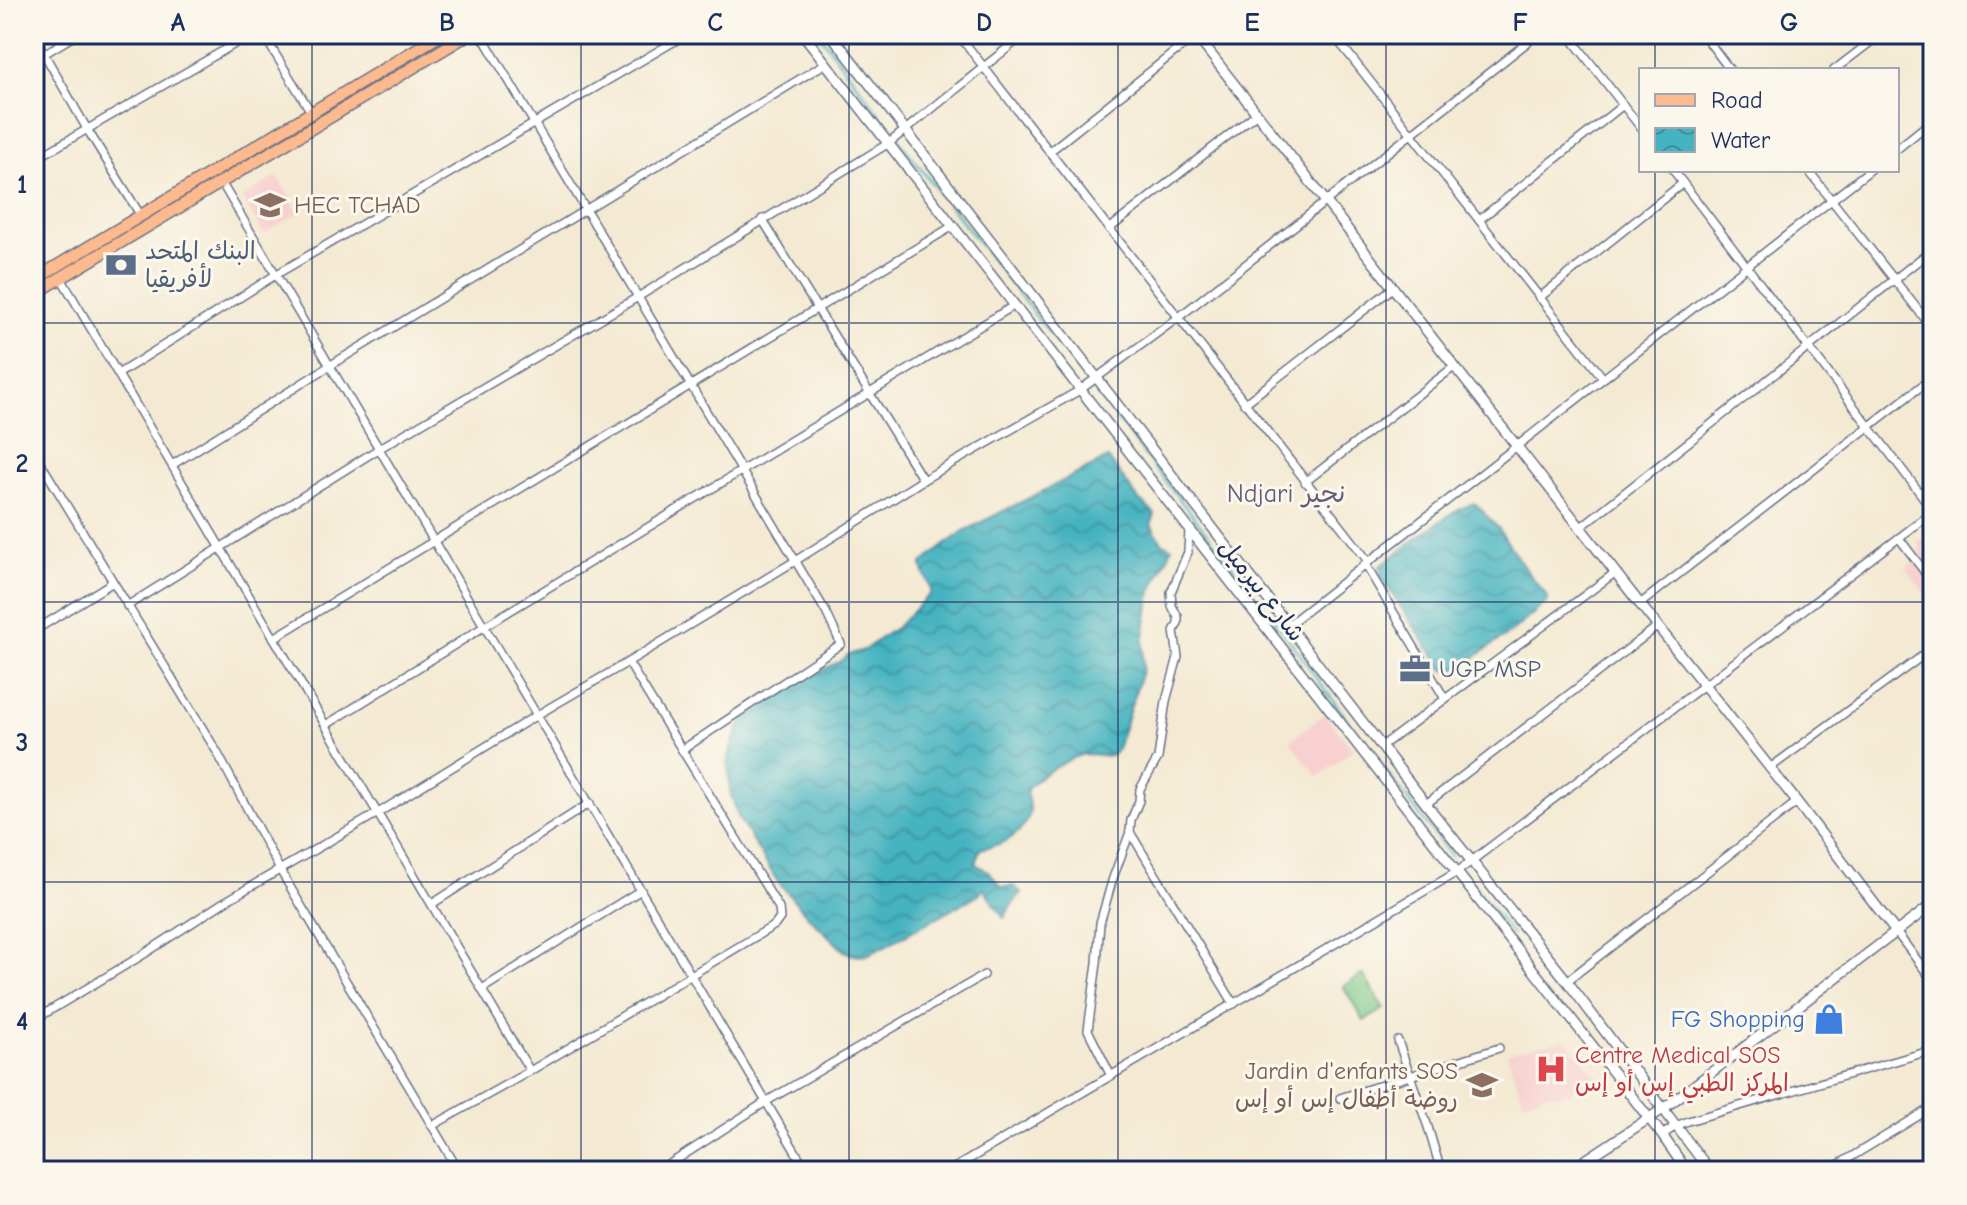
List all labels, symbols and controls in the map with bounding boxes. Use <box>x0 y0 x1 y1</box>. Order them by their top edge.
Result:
text: A <box>171 8 186 38</box>
text: B <box>439 8 455 38</box>
text: C <box>707 8 723 38</box>
text: D <box>976 8 992 38</box>
text: E <box>1244 8 1260 38</box>
text: F <box>1512 8 1528 38</box>
text: G <box>1780 8 1798 38</box>
legend <box>1639 68 1899 172</box>
text: Road <box>1711 86 1763 114</box>
text: Water <box>1711 126 1771 154</box>
text: 1 <box>17 170 27 200</box>
school or university icon: HEC TCHAD <box>253 188 287 222</box>
place label: HEC TCHAD <box>294 191 421 219</box>
place label: البنك المتحد لأفريقيا <box>145 237 256 293</box>
bank icon: البنك المتحد لأفريقيا <box>104 248 138 282</box>
text: 2 <box>16 449 28 479</box>
district label: Ndjari نجير <box>1227 479 1345 509</box>
street label: شارع بيرميل <box>1211 533 1311 649</box>
office icon: UGP MSP <box>1398 652 1432 686</box>
place label: UGP MSP <box>1439 655 1541 683</box>
text: 3 <box>16 728 28 758</box>
shop icon: FG Shopping <box>1812 1002 1846 1036</box>
place label: FG Shopping <box>1671 1005 1805 1033</box>
text: 4 <box>16 1007 28 1037</box>
place label: Centre Medical SOS المركز الطبي إس أو إس <box>1575 1041 1789 1104</box>
hospital icon: Centre Medical SOS المركز الطبي إس أو إس <box>1534 1052 1568 1086</box>
place label: Jardin d'enfants SOS روضة أطفال إس أو إس <box>1235 1057 1458 1114</box>
school or university icon: Jardin d'enfants SOS روضة أطفال إس أو إس <box>1465 1068 1499 1102</box>

